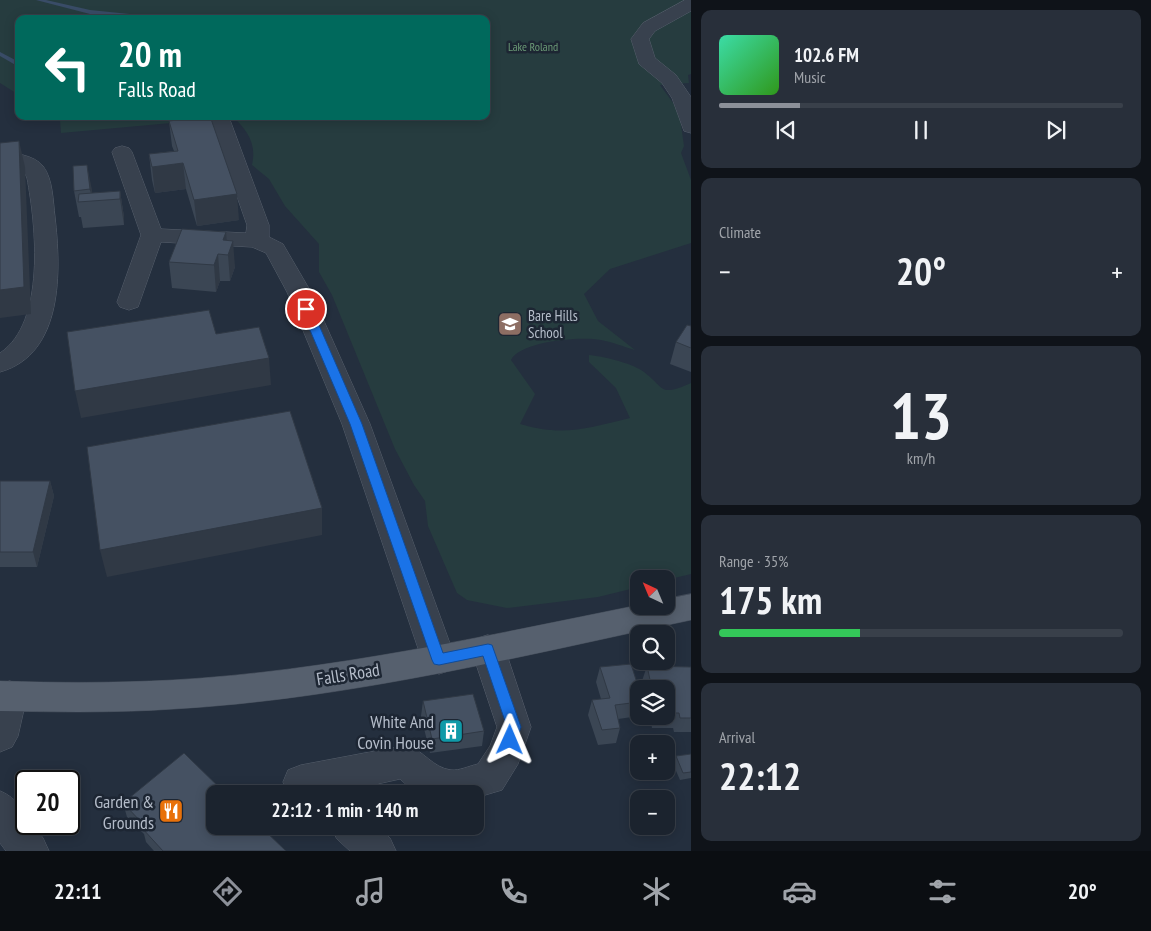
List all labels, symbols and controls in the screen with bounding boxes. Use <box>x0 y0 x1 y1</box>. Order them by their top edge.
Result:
text: 20 m <box>118 31 182 77</box>
icon: left <box>35 35 100 100</box>
park label: Lake Roland <box>508 39 558 54</box>
text: 102.6 FM <box>794 43 859 67</box>
text: Music <box>794 67 826 87</box>
text: Falls Road <box>118 75 196 103</box>
icon: previous <box>772 116 800 144</box>
icon: pause <box>907 116 935 144</box>
icon: next <box>1042 116 1070 144</box>
text: Climate <box>719 222 761 242</box>
text: 20° <box>896 246 946 295</box>
text: − <box>719 253 731 290</box>
text: + <box>1111 253 1123 290</box>
pin <box>285 288 327 330</box>
icon: arrive <box>292 295 320 323</box>
place label: Bare Hills School <box>528 306 578 342</box>
school or university icon: Bare Hills School <box>497 311 523 337</box>
text: 13 <box>890 373 952 457</box>
text: km/h <box>907 448 935 468</box>
text: Range · 35% <box>719 551 788 571</box>
north arrow <box>630 570 675 615</box>
map controls <box>630 570 675 835</box>
text: 175 km <box>719 575 822 624</box>
button: search <box>630 625 675 670</box>
street label: Falls Road <box>315 658 381 690</box>
button: layers <box>630 680 675 725</box>
place label: White And Covin House <box>357 710 434 754</box>
position arrow <box>483 713 535 765</box>
building icon: White And Covin House <box>438 718 464 744</box>
text: Arrival <box>719 727 755 747</box>
button: + <box>630 735 675 780</box>
text: 22:12 <box>719 751 801 800</box>
speed limit sign: 20 <box>15 770 80 835</box>
place label: Garden & Grounds <box>94 790 154 834</box>
button: − <box>630 790 675 835</box>
restaurant icon: Garden & Grounds <box>158 798 184 824</box>
text: 22:12 · 1 min · 140 m <box>272 798 418 822</box>
icon: directions <box>210 874 245 909</box>
icon: music <box>353 874 388 909</box>
icon: phone <box>496 874 531 909</box>
icon: climate <box>639 874 674 909</box>
icon: car <box>782 874 817 909</box>
icon: filters <box>925 874 960 909</box>
text: 22:11 <box>54 877 102 905</box>
text: 20° <box>1068 877 1097 905</box>

